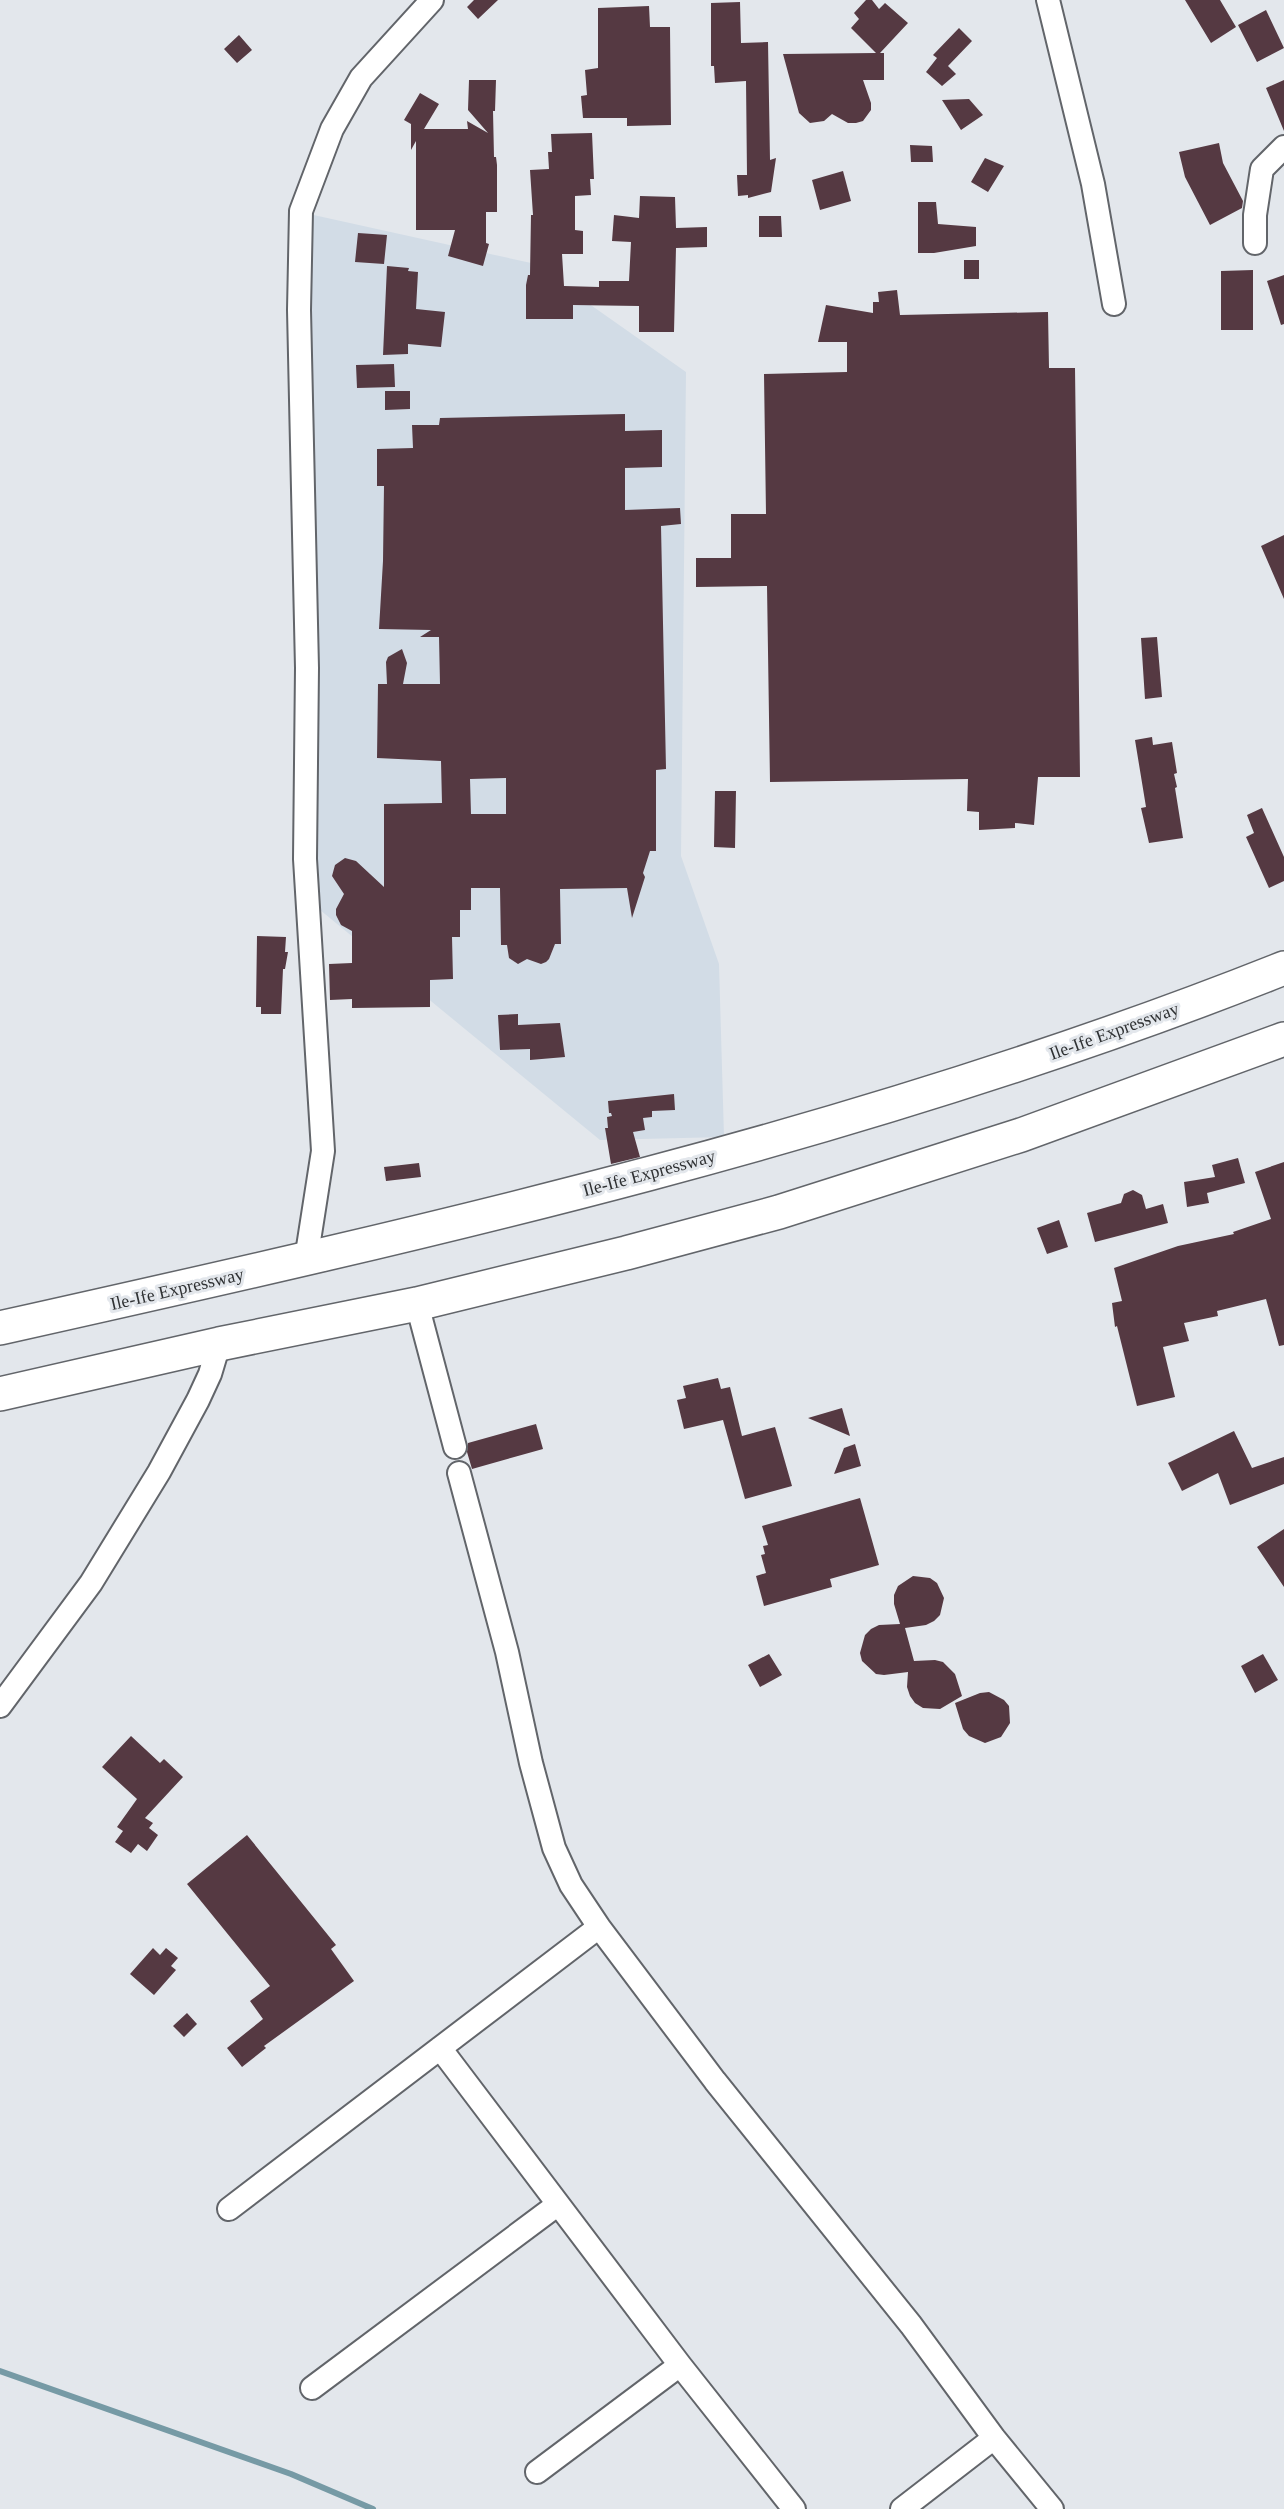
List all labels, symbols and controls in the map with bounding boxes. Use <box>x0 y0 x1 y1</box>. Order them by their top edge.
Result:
street label: Ile-Ife Expressway <box>1046 998 1182 1064</box>
street label: Ile-Ife Expressway <box>581 1146 717 1200</box>
street label: Ile-Ife Expressway <box>108 1264 246 1314</box>

